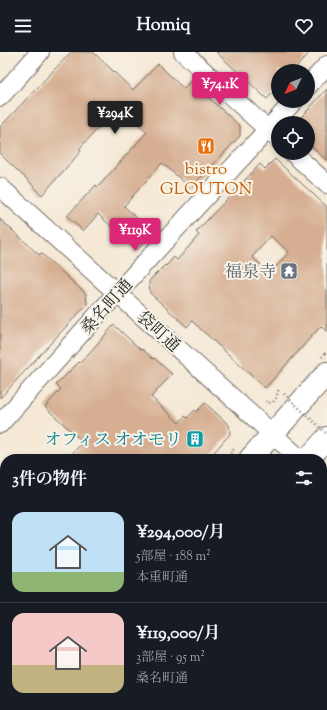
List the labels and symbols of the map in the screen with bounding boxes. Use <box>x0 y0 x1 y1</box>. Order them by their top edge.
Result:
north arrow <box>271 64 315 108</box>
pin: ¥74.1K <box>187 72 253 106</box>
pin: ¥294K <box>87 101 143 135</box>
restaurant icon: bistro GLOUTON <box>196 136 216 156</box>
place label: bistro GLOUTON <box>160 158 252 202</box>
pin: ¥119K <box>107 218 163 252</box>
place label: 福泉寺 <box>225 261 276 285</box>
temple icon: 福泉寺 <box>279 261 299 281</box>
street label: 桑名町通 <box>76 274 139 341</box>
street label: 袋町通 <box>131 307 185 358</box>
place label: オフィス オオモリ <box>45 429 182 453</box>
building icon: オフィス オオモリ <box>185 429 205 449</box>

